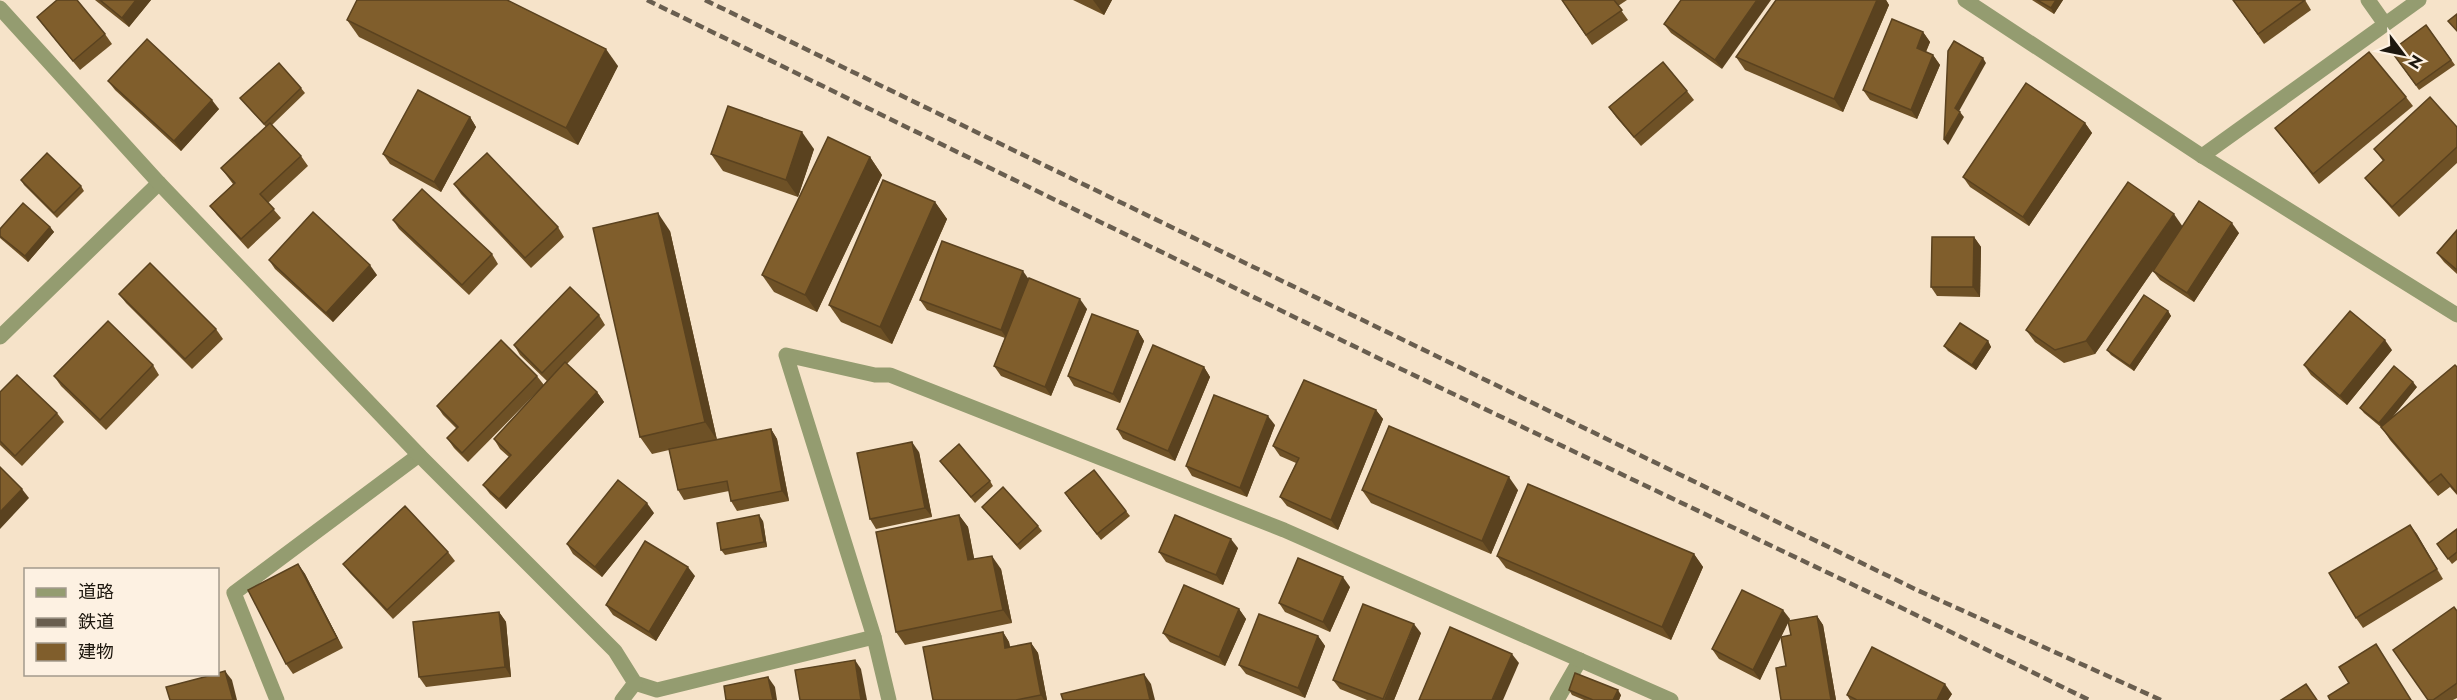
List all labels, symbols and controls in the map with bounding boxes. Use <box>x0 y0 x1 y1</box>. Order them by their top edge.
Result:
north arrow <box>2373 24 2433 84</box>
text: N <box>2402 50 2428 73</box>
legend <box>24 568 219 676</box>
text: 道路 <box>78 579 114 605</box>
text: 鉄道 <box>78 609 114 635</box>
text: 建物 <box>78 639 114 665</box>

